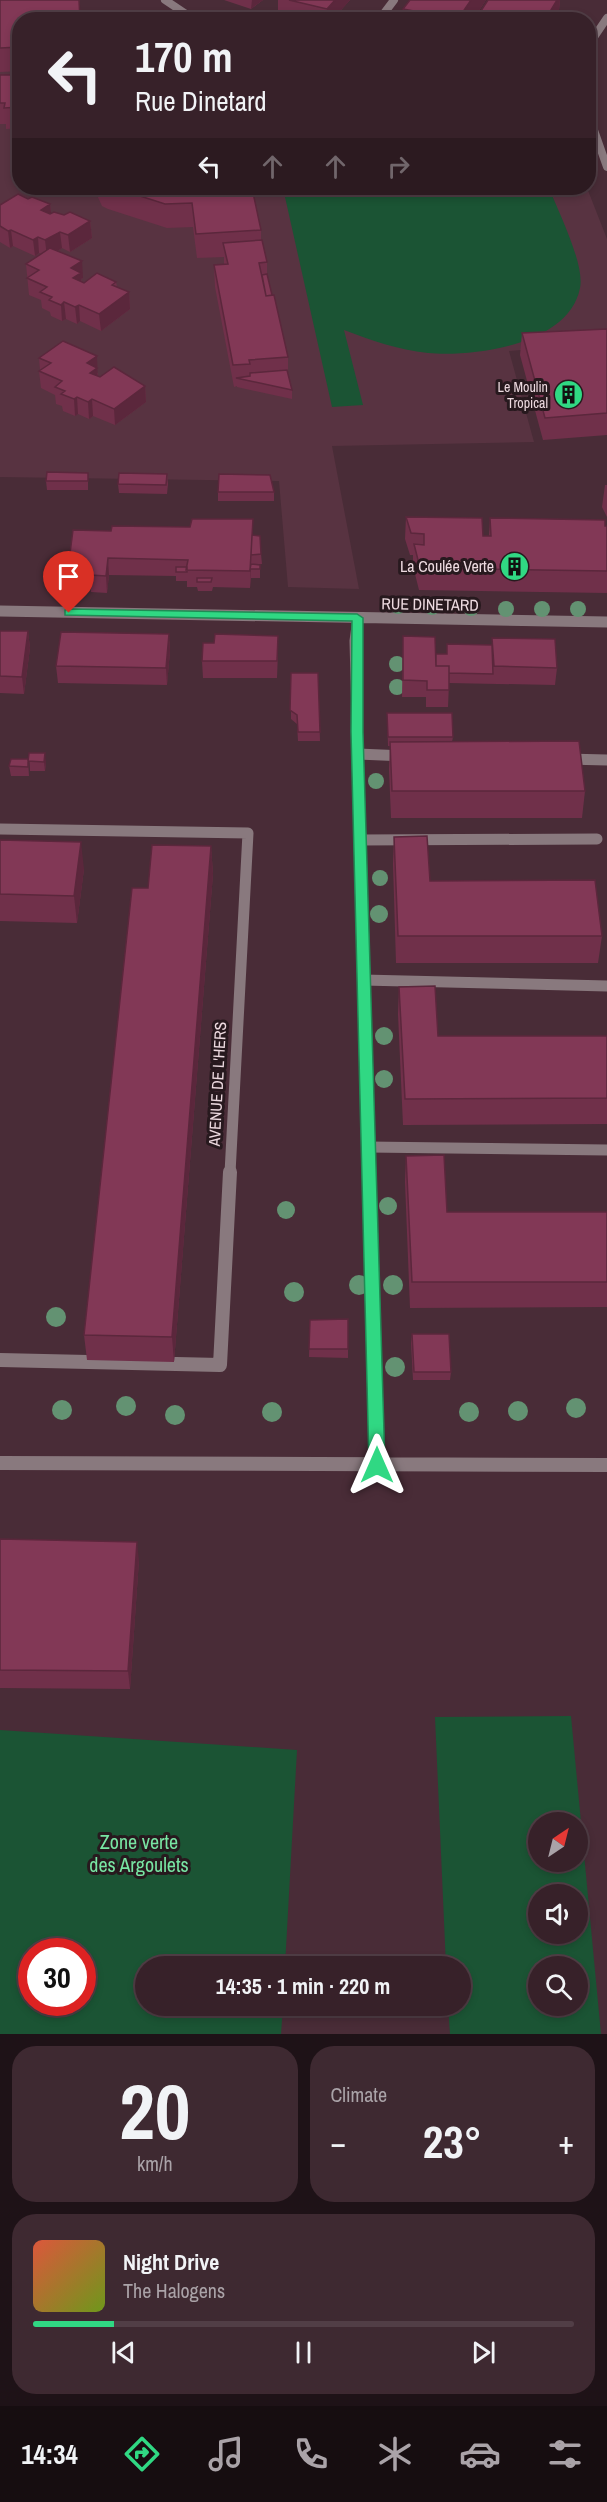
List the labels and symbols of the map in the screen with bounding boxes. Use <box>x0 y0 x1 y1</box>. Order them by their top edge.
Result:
place label: Le Moulin Tropical <box>498 378 548 412</box>
building icon: Le Moulin Tropical <box>553 379 585 411</box>
building icon: La Coulée Verte <box>499 550 531 582</box>
pin <box>43 551 94 613</box>
place label: La Coulée Verte <box>400 555 494 577</box>
street label: RUE DINETARD <box>381 592 479 616</box>
street label: AVENUE DE L'HERS <box>203 1021 231 1148</box>
position arrow <box>345 1433 409 1497</box>
north arrow <box>528 1812 588 1872</box>
park label: Zone verte des Argoulets <box>89 1828 189 1878</box>
speed limit sign: 30 <box>18 1938 96 2016</box>

